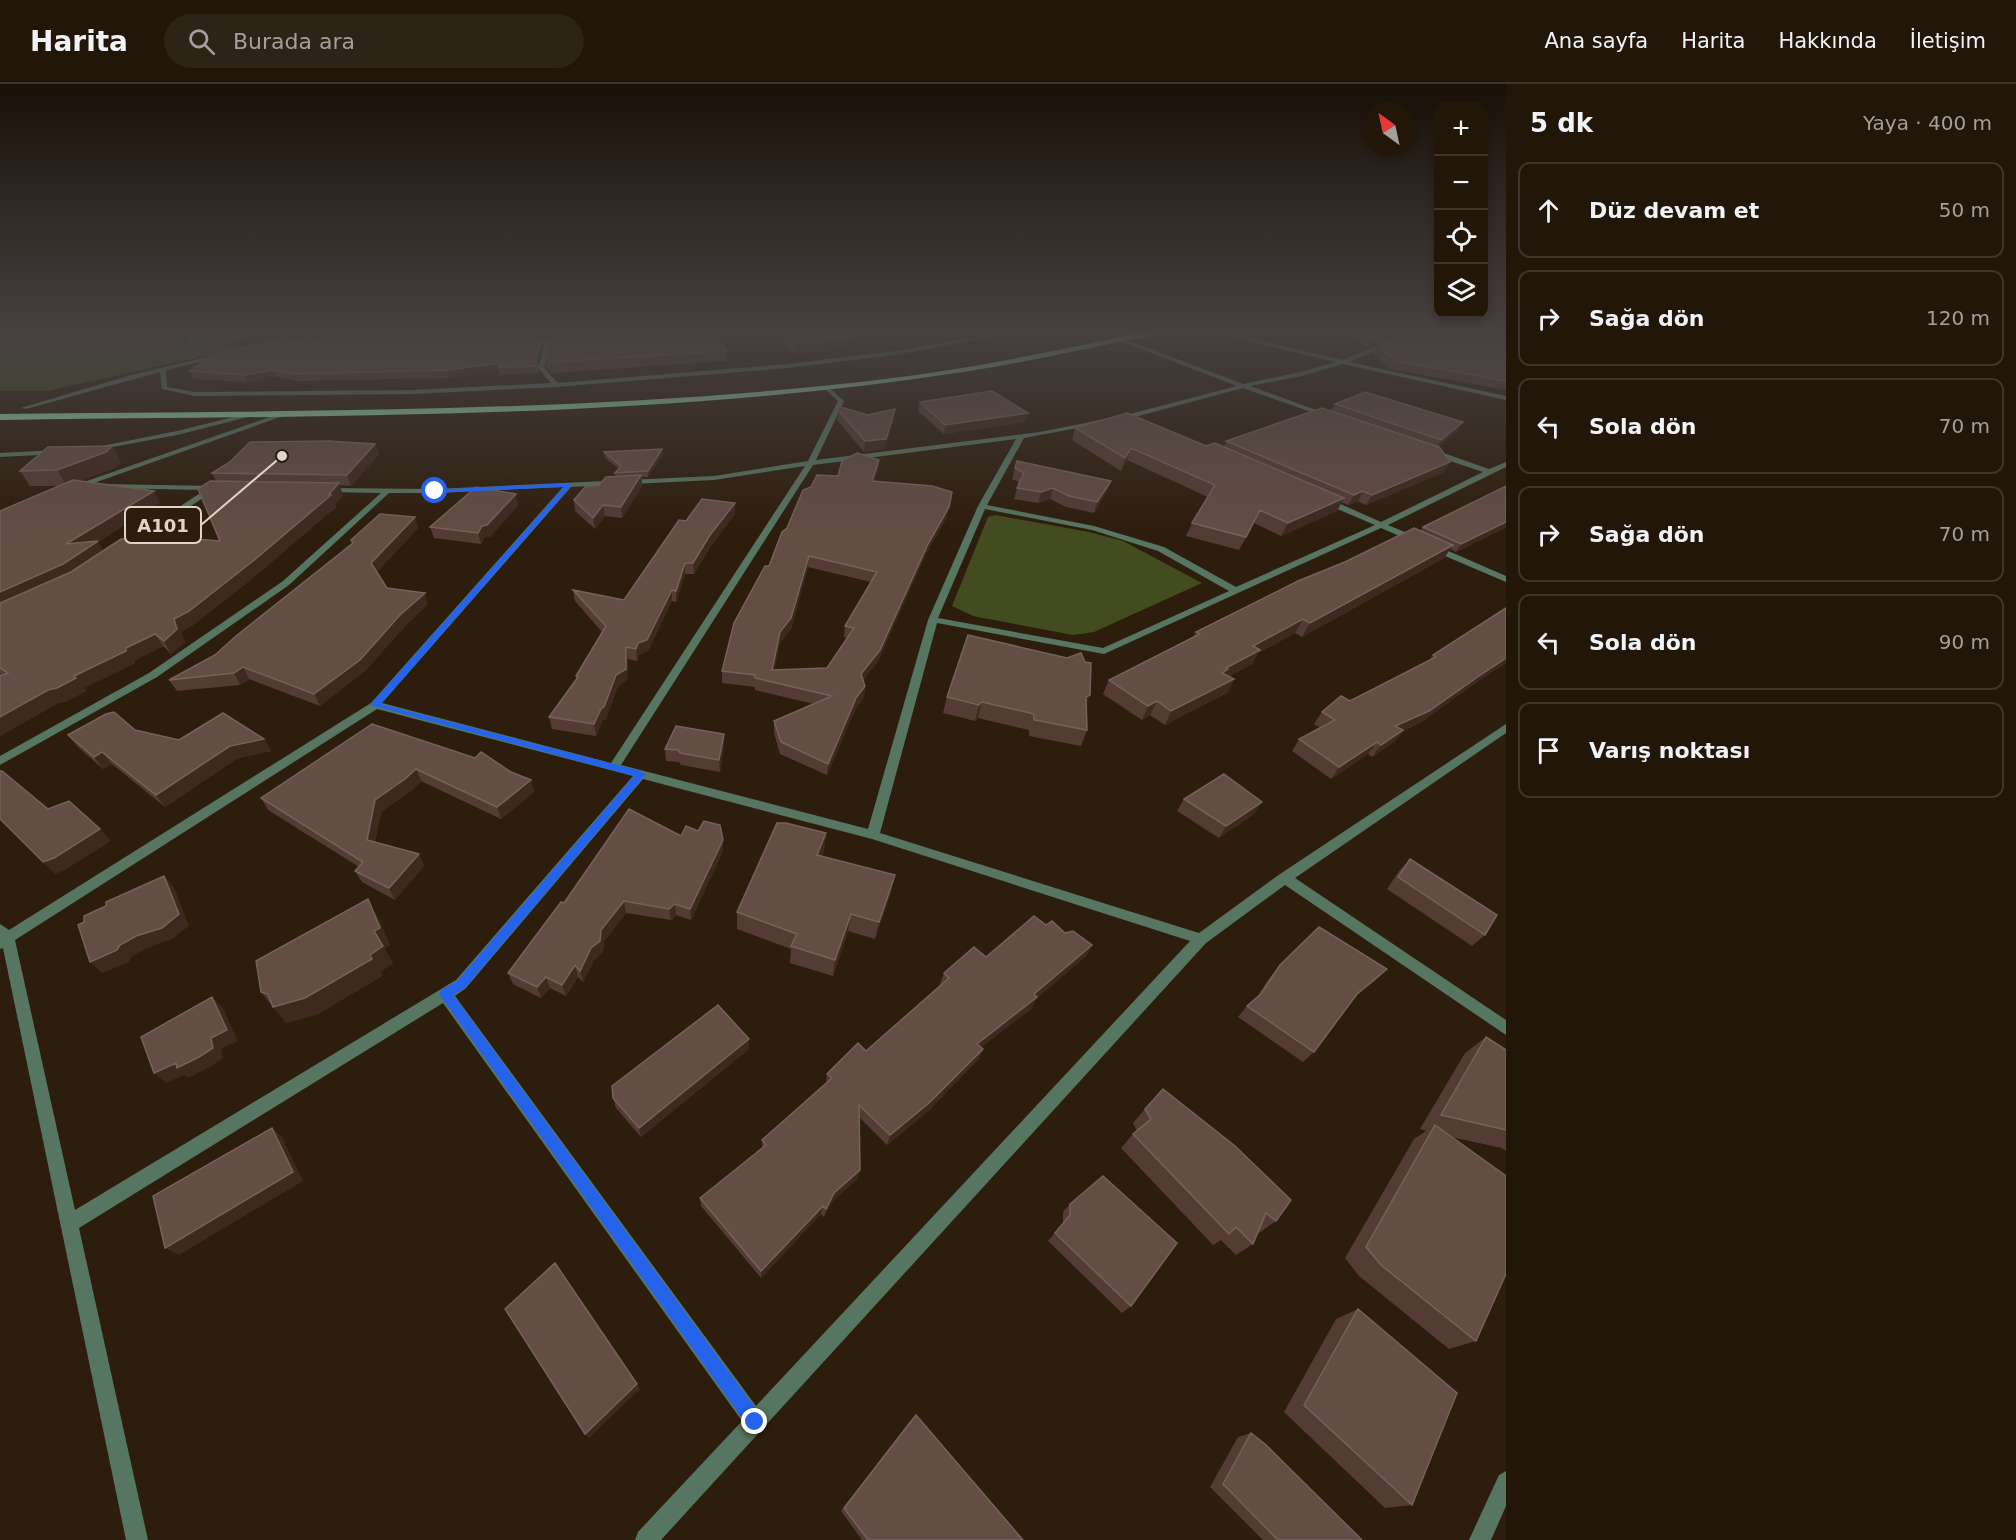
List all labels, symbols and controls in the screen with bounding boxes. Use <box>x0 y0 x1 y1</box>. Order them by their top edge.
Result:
search box <box>164 14 584 68</box>
text: Harita <box>30 25 128 58</box>
icon: search <box>185 25 218 58</box>
text: Burada ara <box>233 29 355 54</box>
text: Ana sayfa <box>1544 29 1648 53</box>
text: Harita <box>1681 29 1745 53</box>
text: Hakkında <box>1778 29 1877 53</box>
text: İletişim <box>1910 29 1986 53</box>
north arrow <box>1362 102 1416 156</box>
map controls <box>1434 102 1488 318</box>
button: + <box>1434 102 1488 156</box>
text: 5 dk <box>1530 108 1593 138</box>
text: Yaya · 400 m <box>1863 111 1992 135</box>
button: − <box>1434 156 1488 210</box>
icon: ahead <box>1532 194 1565 227</box>
text: Düz devam et <box>1589 198 1759 223</box>
text: 50 m <box>1939 198 1990 222</box>
button: locate <box>1434 210 1488 264</box>
button: layers <box>1434 264 1488 318</box>
icon: right <box>1532 302 1565 335</box>
text: Sağa dön <box>1589 306 1704 331</box>
text: 120 m <box>1926 306 1990 330</box>
icon: left <box>1532 410 1565 443</box>
text: Sola dön <box>1589 414 1697 439</box>
text: 70 m <box>1939 414 1990 438</box>
route start <box>421 477 447 503</box>
callout: A101 <box>125 507 201 543</box>
text: A101 <box>137 515 189 536</box>
icon: right <box>1532 518 1565 551</box>
text: Sağa dön <box>1589 522 1704 547</box>
text: 70 m <box>1939 522 1990 546</box>
icon: left <box>1532 626 1565 659</box>
text: Sola dön <box>1589 630 1697 655</box>
text: 90 m <box>1939 630 1990 654</box>
icon: arrive <box>1532 734 1565 767</box>
text: Varış noktası <box>1589 738 1750 763</box>
route end <box>741 1408 767 1434</box>

